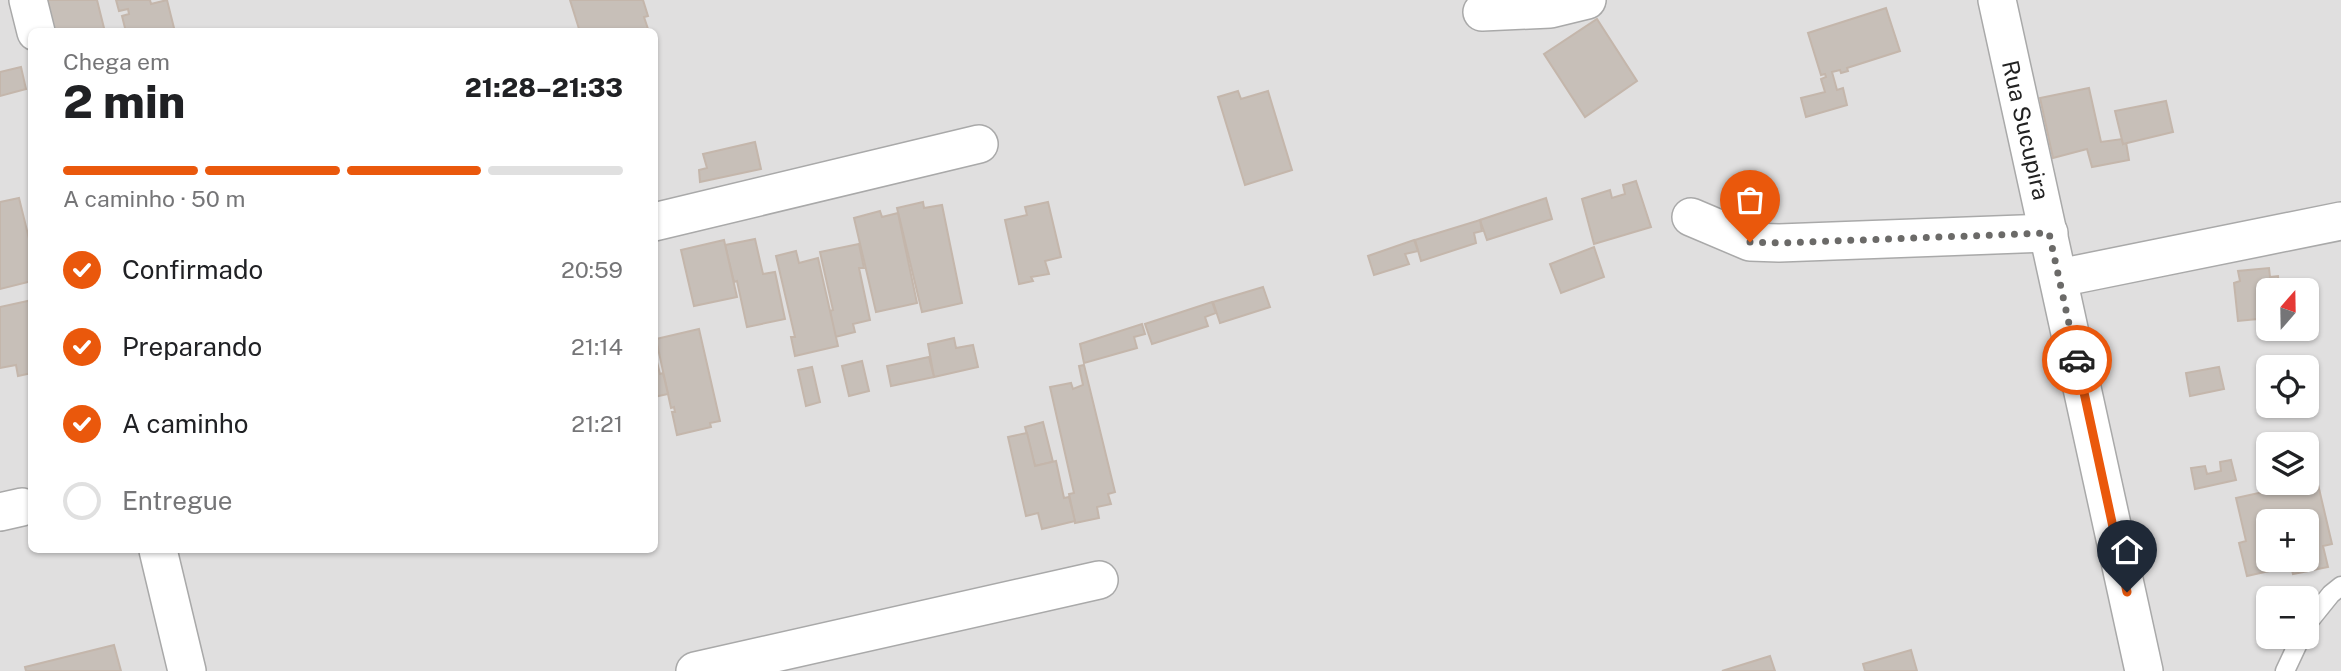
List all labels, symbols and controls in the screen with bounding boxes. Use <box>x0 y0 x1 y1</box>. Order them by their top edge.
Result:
text: Chega em <box>63 48 170 75</box>
street label: Rua Sucupira <box>1997 57 2055 203</box>
text: 21:28–21:33 <box>465 72 623 103</box>
text: 2 min <box>63 74 185 128</box>
pin <box>1720 170 1780 242</box>
icon: bag <box>1731 181 1769 219</box>
text: A caminho · 50 m <box>63 185 245 212</box>
icon: check <box>63 251 101 289</box>
text: Confirmado <box>122 254 263 285</box>
text: 20:59 <box>561 256 623 283</box>
north arrow <box>2256 278 2319 341</box>
map controls <box>2256 278 2319 649</box>
courier <box>2042 325 2112 395</box>
icon: check <box>63 328 101 366</box>
text: Preparando <box>122 331 262 362</box>
text: 21:14 <box>571 333 623 360</box>
icon: car <box>2058 341 2096 379</box>
button: locate <box>2256 355 2319 418</box>
icon: check <box>63 405 101 443</box>
text: A caminho <box>122 408 249 439</box>
text: 21:21 <box>571 410 623 437</box>
button: layers <box>2256 432 2319 495</box>
text: Entregue <box>122 485 233 516</box>
button: + <box>2256 509 2319 572</box>
pin <box>2097 520 2157 592</box>
icon: home <box>2108 531 2146 569</box>
button: − <box>2256 586 2319 649</box>

